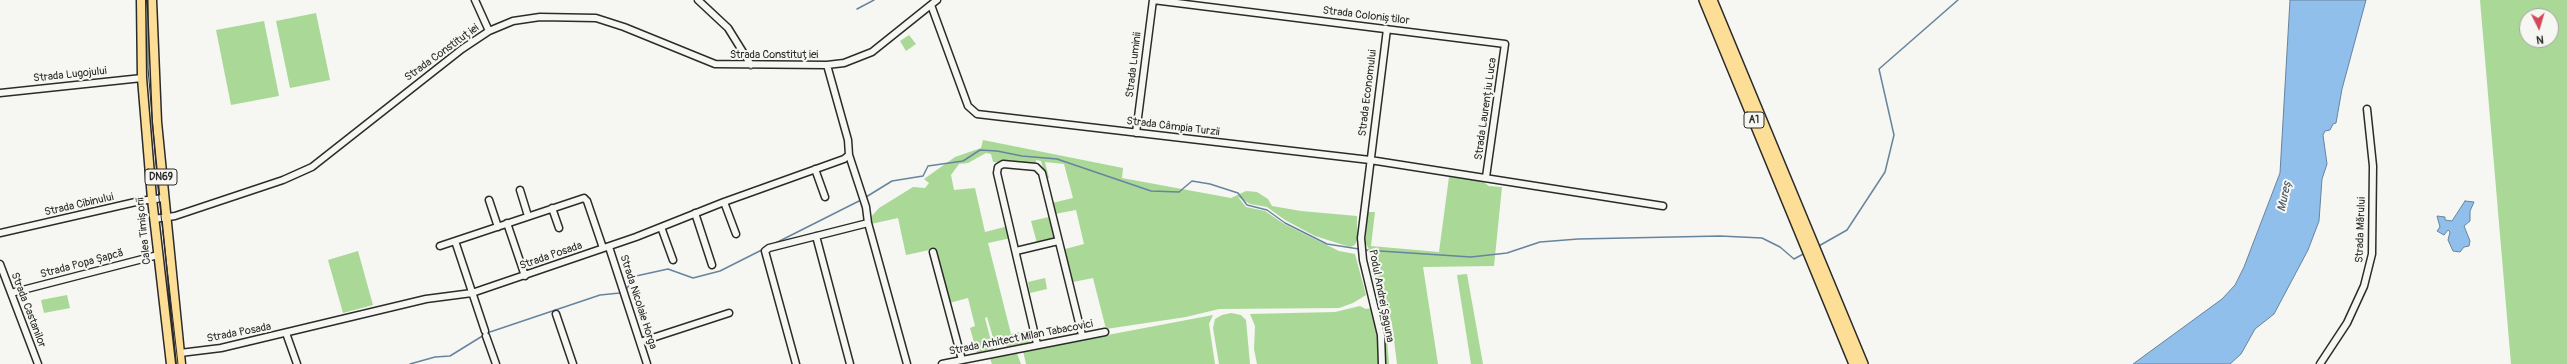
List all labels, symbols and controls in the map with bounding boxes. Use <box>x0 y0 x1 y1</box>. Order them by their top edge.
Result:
street label: Strada Coloniștilor <box>1322 4 1410 28</box>
north arrow <box>2519 8 2559 48</box>
street label: Strada Constituției <box>402 22 482 84</box>
street label: Strada Luminii <box>1123 31 1145 99</box>
text: N <box>2536 33 2544 46</box>
street label: Strada Constituției <box>730 48 818 62</box>
street label: Strada Economului <box>1356 49 1380 137</box>
street label: Strada Laurențiu Luca <box>1472 57 1500 161</box>
street label: Strada Lugojului <box>33 65 107 85</box>
road number: A1 <box>1744 112 1764 128</box>
street label: Strada Câmpia Turzii <box>1126 115 1220 139</box>
road number: DN69 <box>145 169 177 185</box>
water label: Mureș <box>2275 179 2295 213</box>
street label: Strada Cibinului <box>43 191 115 219</box>
street label: Calea Timișorii <box>134 197 154 265</box>
street label: Strada Mărului <box>2353 197 2369 263</box>
street label: Strada Posada <box>518 239 584 273</box>
street label: Strada Popa Șapcă <box>39 247 125 281</box>
street label: Podul Andrei Șaguna <box>1366 248 1396 344</box>
street label: Strada Nicolaie Horga <box>616 253 660 351</box>
street label: Strada Castanilor <box>8 271 48 349</box>
street label: Strada Arhitect Milan Tabacovici <box>948 318 1094 358</box>
street label: Strada Posada <box>206 320 272 346</box>

